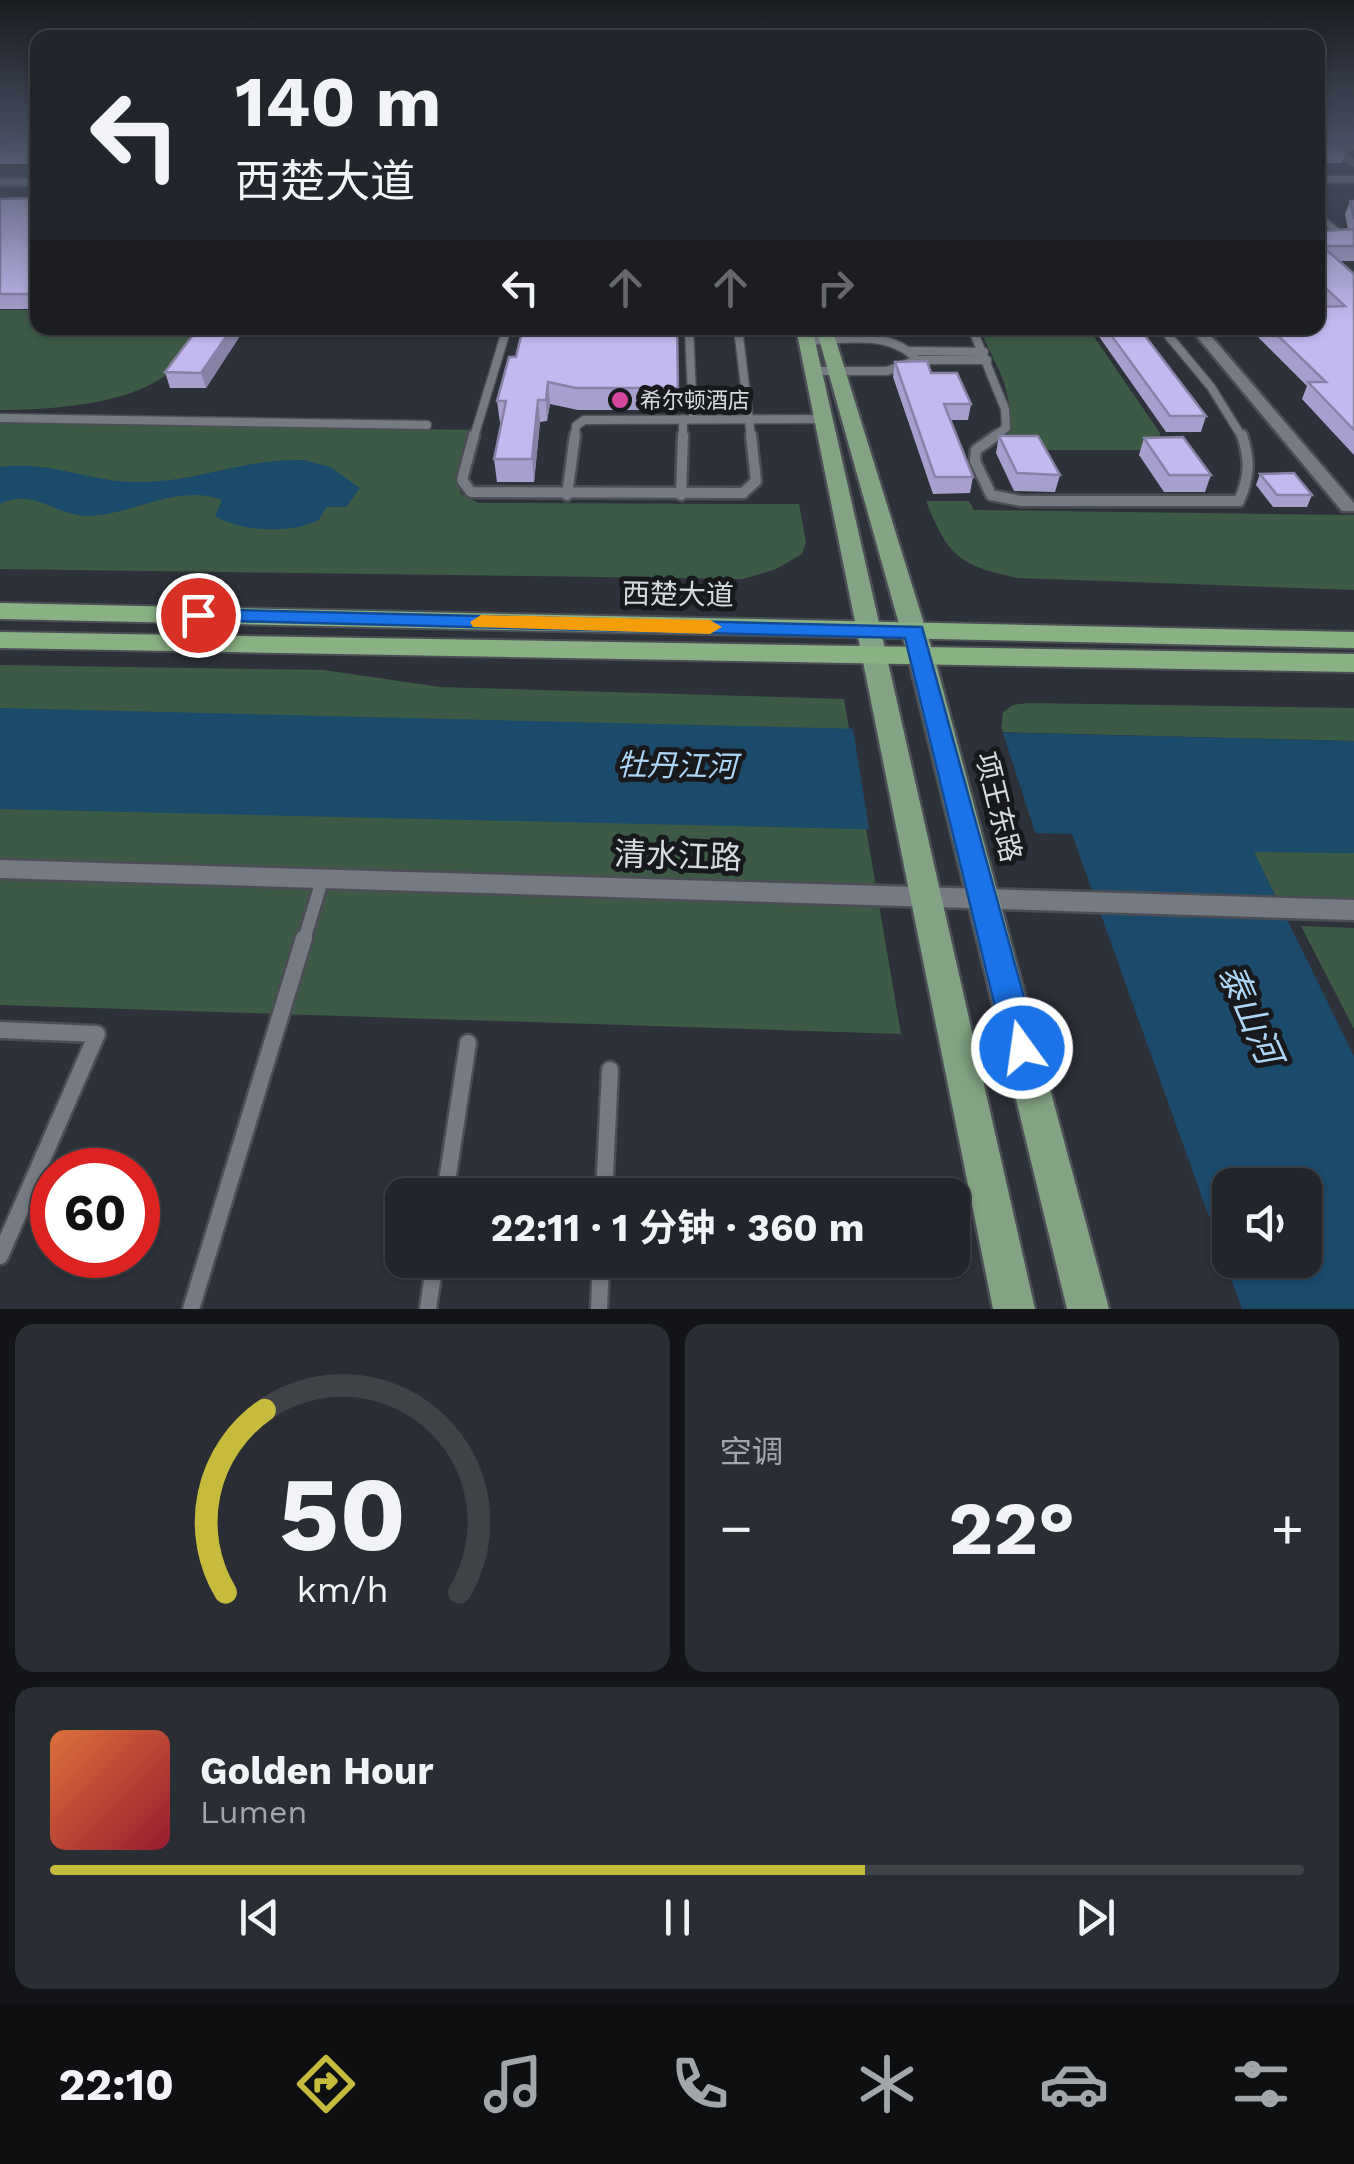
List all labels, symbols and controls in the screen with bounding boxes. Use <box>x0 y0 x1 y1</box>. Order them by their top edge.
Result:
text: 140 m <box>235 61 441 143</box>
icon: left <box>70 70 200 200</box>
text: 西楚大道 <box>235 155 415 208</box>
icon: left <box>493 260 548 315</box>
icon: ahead <box>598 260 653 315</box>
icon: ahead <box>703 260 758 315</box>
icon: right <box>808 260 863 315</box>
place label: 希尔顿酒店 <box>640 388 750 413</box>
marker: 希尔顿酒店 <box>609 389 631 411</box>
pin <box>156 573 241 658</box>
street label: 西楚大道 <box>622 577 734 612</box>
icon: arrive <box>171 588 226 643</box>
water label: 牡丹江河 <box>617 747 742 784</box>
street label: 项王东路 <box>969 749 1028 865</box>
street label: 清水江路 <box>613 835 743 877</box>
water label: 泰山河 <box>1209 957 1293 1076</box>
position arrow <box>970 996 1074 1100</box>
speed limit sign: 60 <box>30 1148 160 1278</box>
map controls <box>1212 1168 1322 1278</box>
button: sound <box>1212 1168 1322 1278</box>
text: 22:11 · 1 分钟 · 360 m <box>491 1206 864 1250</box>
text: 空调 <box>720 1433 784 1471</box>
text: 50 <box>278 1453 406 1575</box>
text: 22° <box>948 1484 1075 1572</box>
text: − <box>720 1496 753 1560</box>
text: + <box>1271 1496 1304 1560</box>
text: km/h <box>296 1569 388 1611</box>
text: Golden Hour <box>200 1749 434 1793</box>
text: Lumen <box>200 1793 307 1831</box>
icon: previous <box>232 1890 287 1945</box>
icon: pause <box>650 1890 705 1945</box>
icon: next <box>1068 1890 1123 1945</box>
icon: directions <box>291 2049 361 2119</box>
icon: music <box>478 2049 548 2119</box>
icon: phone <box>665 2049 735 2119</box>
icon: climate <box>852 2049 922 2119</box>
icon: car <box>1039 2049 1109 2119</box>
icon: filters <box>1226 2049 1296 2119</box>
text: 22:10 <box>58 2058 174 2111</box>

